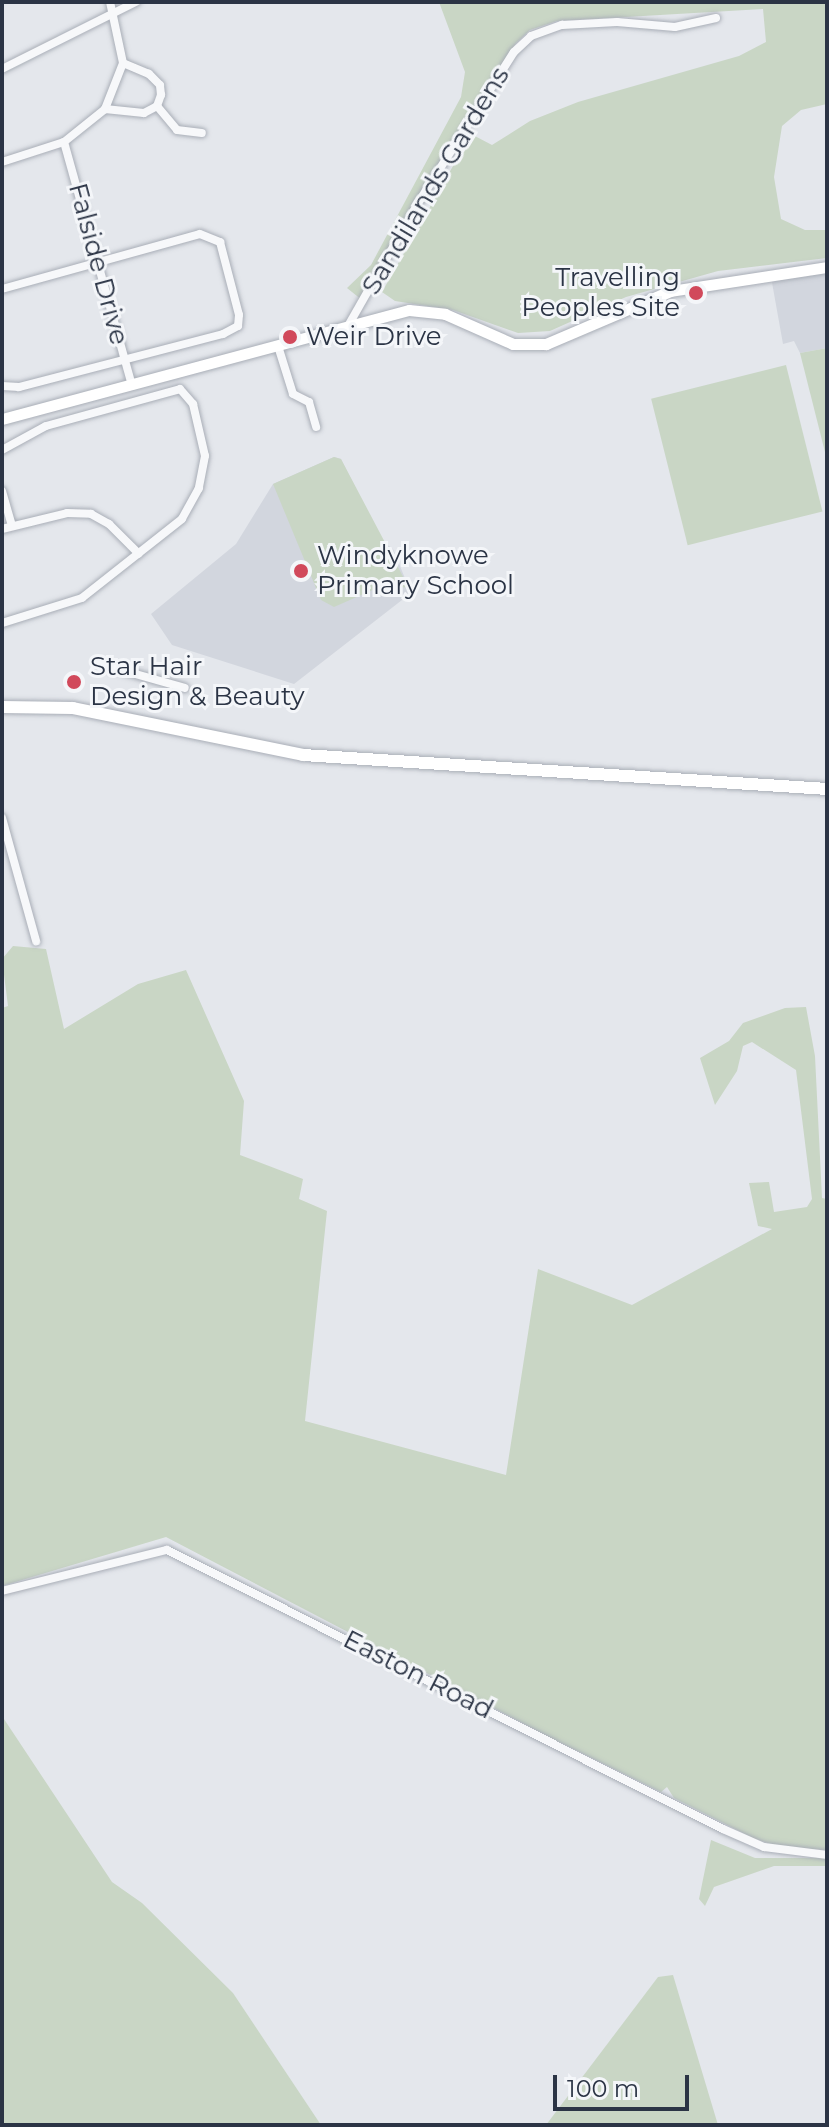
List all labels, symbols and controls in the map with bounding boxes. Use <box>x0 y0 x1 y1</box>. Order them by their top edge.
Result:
street label: Sandilands Gardens <box>356 62 516 300</box>
street label: Falside Drive <box>61 180 135 348</box>
place label: Travelling Peoples Site <box>521 262 680 324</box>
marker: Travelling Peoples Site <box>687 284 705 302</box>
place label: Weir Drive <box>306 321 441 353</box>
marker: Weir Drive <box>281 328 299 346</box>
place label: Windyknowe Primary School <box>317 540 514 602</box>
marker: Windyknowe Primary School <box>292 562 310 580</box>
place label: Star Hair Design & Beauty <box>90 651 305 712</box>
marker: Star Hair Design & Beauty <box>65 673 83 691</box>
street label: Easton Road <box>338 1624 498 1726</box>
scale bar <box>557 2059 693 2109</box>
text: 100 m <box>567 2074 639 2103</box>

